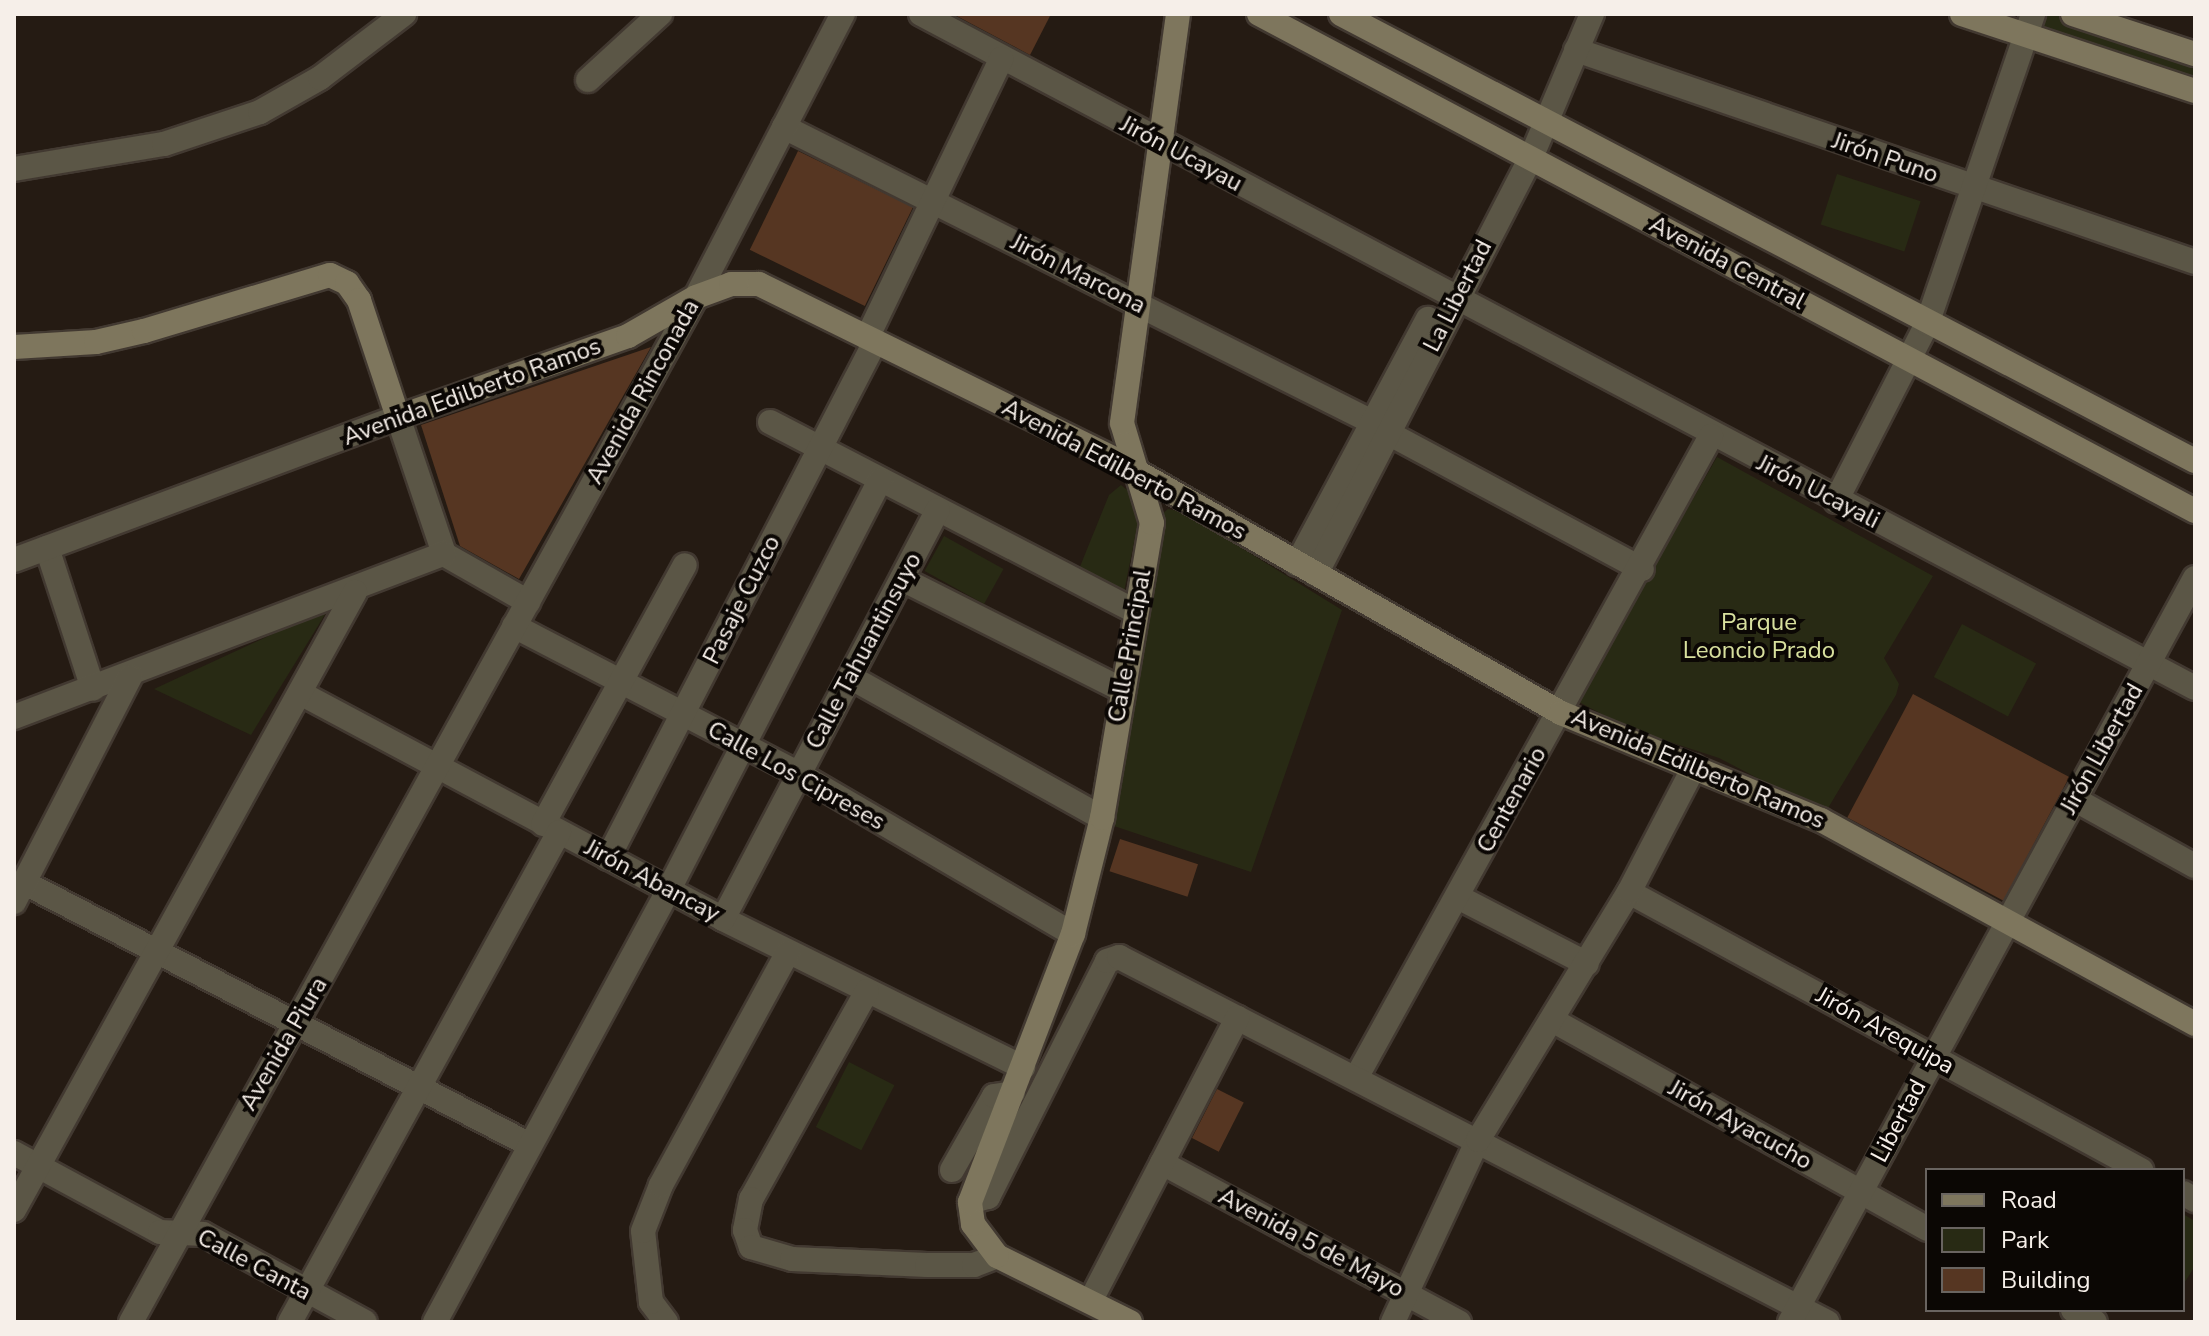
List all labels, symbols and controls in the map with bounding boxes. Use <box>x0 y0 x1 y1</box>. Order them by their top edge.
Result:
street label: Jirón Ucayau <box>1115 110 1247 198</box>
street label: Jirón Puno <box>1828 126 1942 190</box>
street label: Avenida Central <box>1644 210 1810 316</box>
street label: Jirón Marcona <box>1006 228 1150 320</box>
street label: La Libertad <box>1418 235 1498 357</box>
street label: Avenida Rinconada <box>580 295 706 489</box>
street label: Avenida Edilberto Ramos <box>339 332 605 452</box>
street label: Avenida Edilberto Ramos <box>997 393 1251 547</box>
street label: Jirón Ucayali <box>1752 449 1884 535</box>
street label: Pasaje Cuzco <box>697 531 787 669</box>
street label: Calle Tahuantinsuyo <box>800 548 928 754</box>
street label: Calle Principal <box>1102 567 1158 725</box>
park label: Parque Leoncio Prado <box>1683 609 1835 665</box>
street label: Jirón Libertad <box>2054 679 2150 819</box>
street label: Avenida Edilberto Ramos <box>1567 703 1829 835</box>
street label: Calle Los Cipreses <box>702 715 890 837</box>
street label: Centenario <box>1471 742 1553 858</box>
street label: Jirón Abancay <box>580 833 724 929</box>
street label: Avenida Piura <box>234 972 334 1116</box>
street label: Jirón Arequipa <box>1811 981 1959 1081</box>
street label: Jirón Ayacucho <box>1663 1074 1817 1176</box>
street label: Libertad <box>1865 1075 1933 1167</box>
legend <box>1925 1168 2185 1312</box>
street label: Avenida 5 de Mayo <box>1213 1182 1409 1304</box>
text: Road <box>2001 1184 2057 1216</box>
street label: Calle Canta <box>192 1223 316 1307</box>
text: Park <box>2001 1224 2049 1256</box>
text: Building <box>2001 1264 2091 1296</box>

